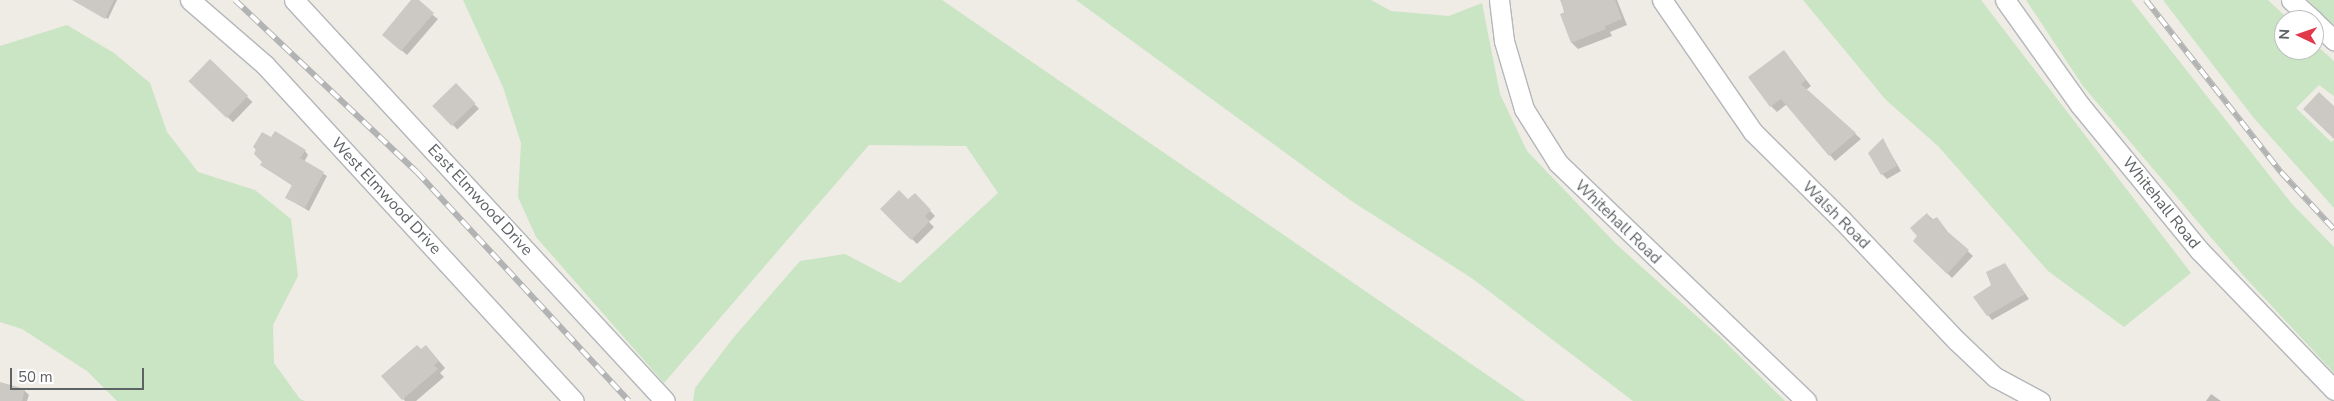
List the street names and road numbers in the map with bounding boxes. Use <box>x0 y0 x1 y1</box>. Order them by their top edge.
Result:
street label: West Elmwood Drive <box>327 134 445 258</box>
street label: East Elmwood Drive <box>423 140 537 260</box>
street label: Whitehall Road <box>2118 153 2204 253</box>
street label: Whitehall Road <box>1571 176 1665 268</box>
street label: Walsh Road <box>1798 177 1874 253</box>

